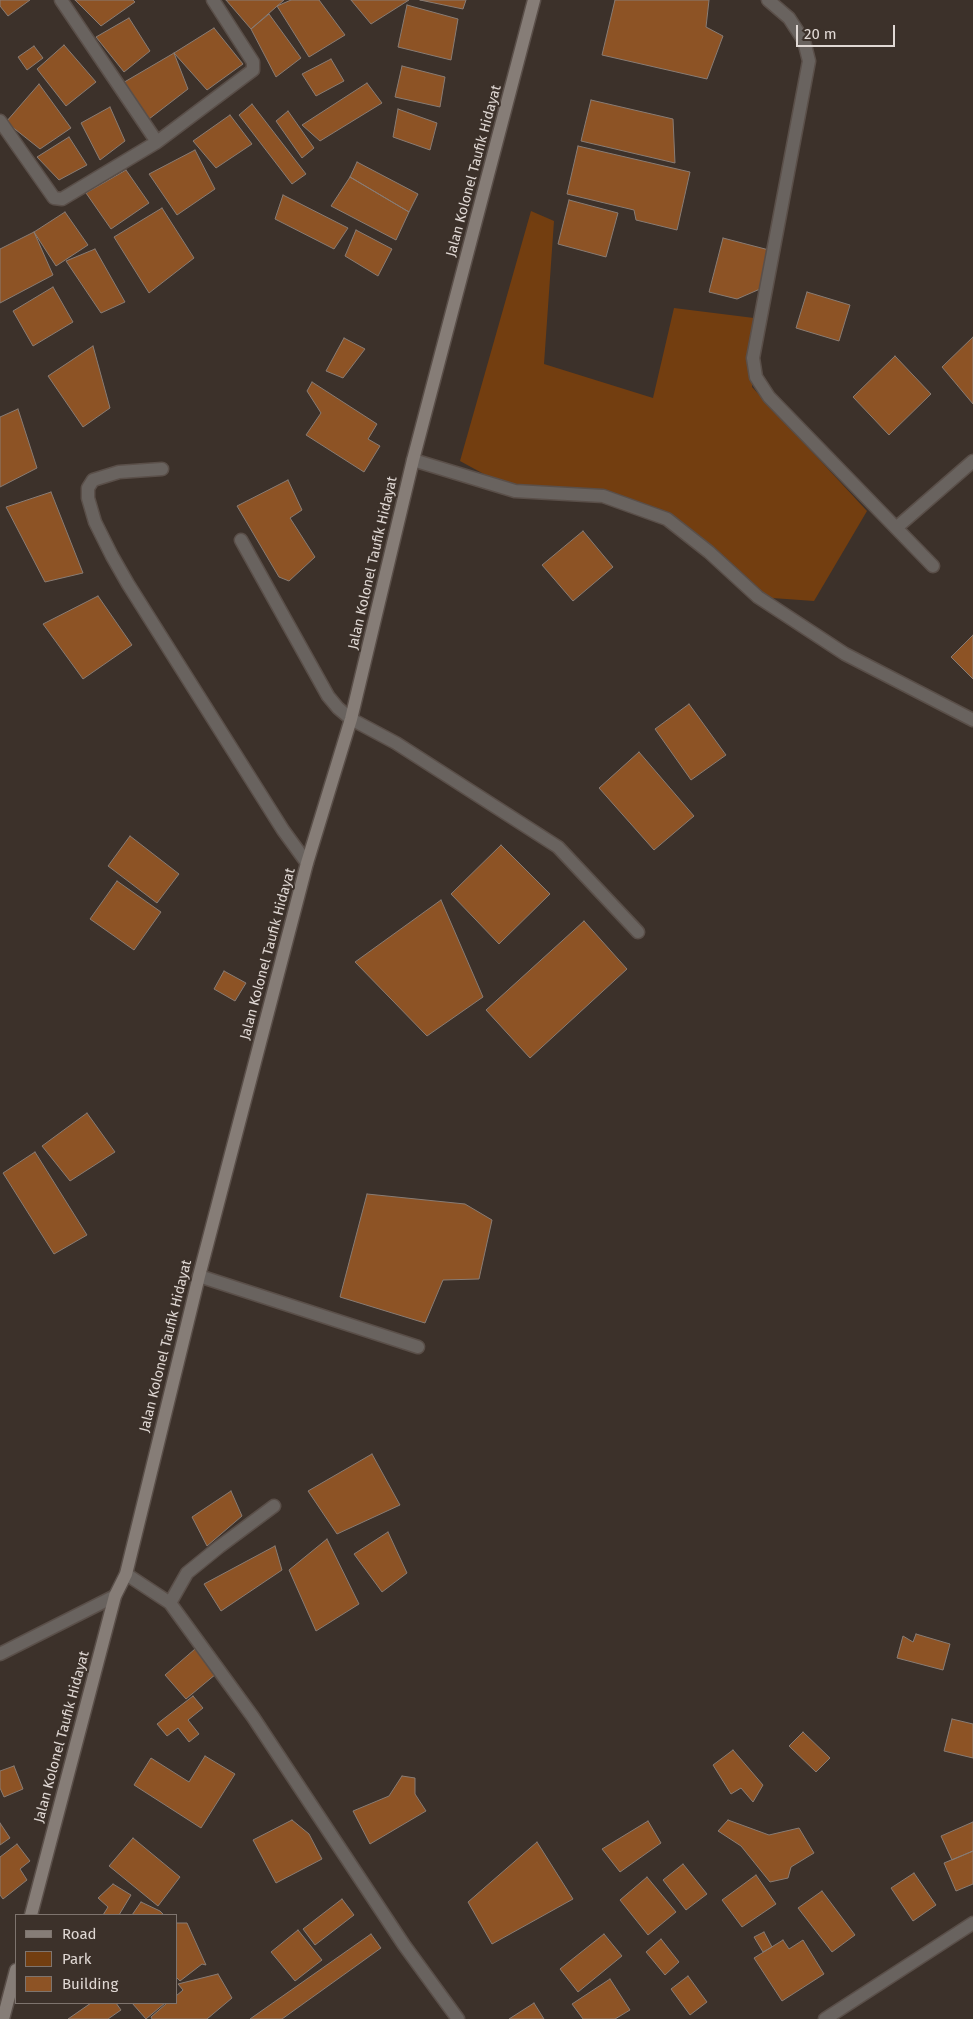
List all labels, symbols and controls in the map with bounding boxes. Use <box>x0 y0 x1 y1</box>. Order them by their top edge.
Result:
scale bar <box>798 15 897 47</box>
text: 20 m <box>804 25 837 43</box>
street label: Jalan Kolonel Taufik Hidayat <box>443 83 505 259</box>
street label: Jalan Kolonel Taufik Hidayat <box>345 475 401 651</box>
street label: Jalan Kolonel Taufik Hidayat <box>237 866 299 1042</box>
street label: Jalan Kolonel Taufik Hidayat <box>136 1258 196 1434</box>
street label: Jalan Kolonel Taufik Hidayat <box>31 1649 93 1825</box>
legend <box>15 1914 178 2004</box>
text: Road <box>62 1925 97 1943</box>
text: Park <box>62 1950 92 1968</box>
text: Building <box>62 1975 118 1993</box>

